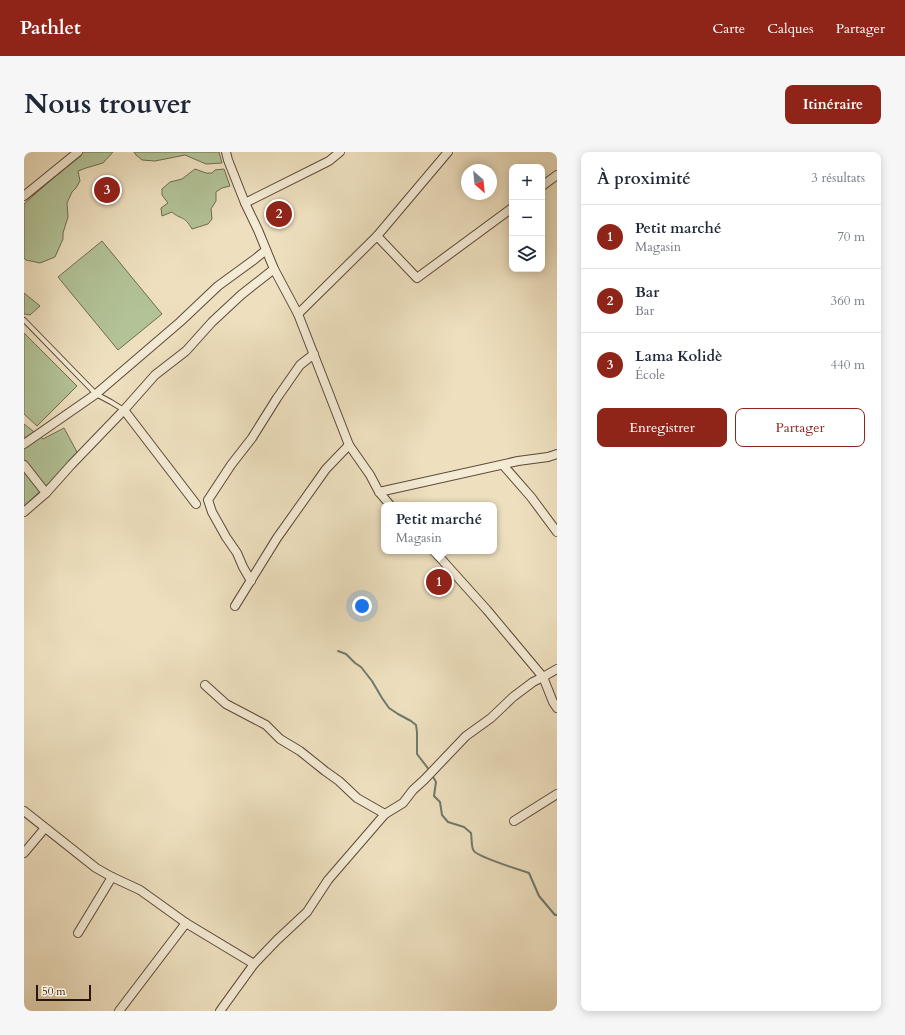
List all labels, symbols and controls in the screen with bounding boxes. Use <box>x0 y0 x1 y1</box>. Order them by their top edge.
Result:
text: Pathlet <box>20 15 81 41</box>
text: Carte <box>713 19 745 38</box>
text: Calques <box>767 19 814 38</box>
text: Partager <box>836 19 885 38</box>
text: Nous trouver <box>24 85 191 123</box>
button: Itinéraire <box>785 85 881 124</box>
north arrow <box>461 164 497 200</box>
map controls <box>509 164 545 272</box>
button: + <box>509 164 545 200</box>
text: À proximité <box>597 167 691 190</box>
text: 3 résultats <box>811 169 865 187</box>
pin: 3 <box>94 175 120 205</box>
pin: 2 <box>266 199 292 229</box>
button: − <box>509 200 545 236</box>
text: Petit marché <box>635 218 721 238</box>
text: 1 <box>607 228 613 246</box>
text: 70 m <box>837 228 865 246</box>
button: layers <box>509 236 545 272</box>
text: Magasin <box>635 238 681 256</box>
text: Bar <box>635 282 659 302</box>
text: 2 <box>607 292 613 310</box>
text: 360 m <box>831 292 865 310</box>
text: Bar <box>635 302 654 320</box>
text: Lama Kolidè <box>635 346 722 366</box>
text: 3 <box>607 356 613 374</box>
text: 440 m <box>831 356 865 374</box>
text: École <box>635 366 665 384</box>
button: Enregistrer <box>597 408 727 447</box>
button: Partager <box>735 408 865 447</box>
popup <box>381 502 497 554</box>
text: Petit marché <box>396 509 482 529</box>
text: Magasin <box>396 529 442 547</box>
pin: 1 <box>426 567 452 597</box>
your location <box>352 596 372 616</box>
scale bar <box>36 983 91 1002</box>
text: 50 m <box>42 984 66 999</box>

